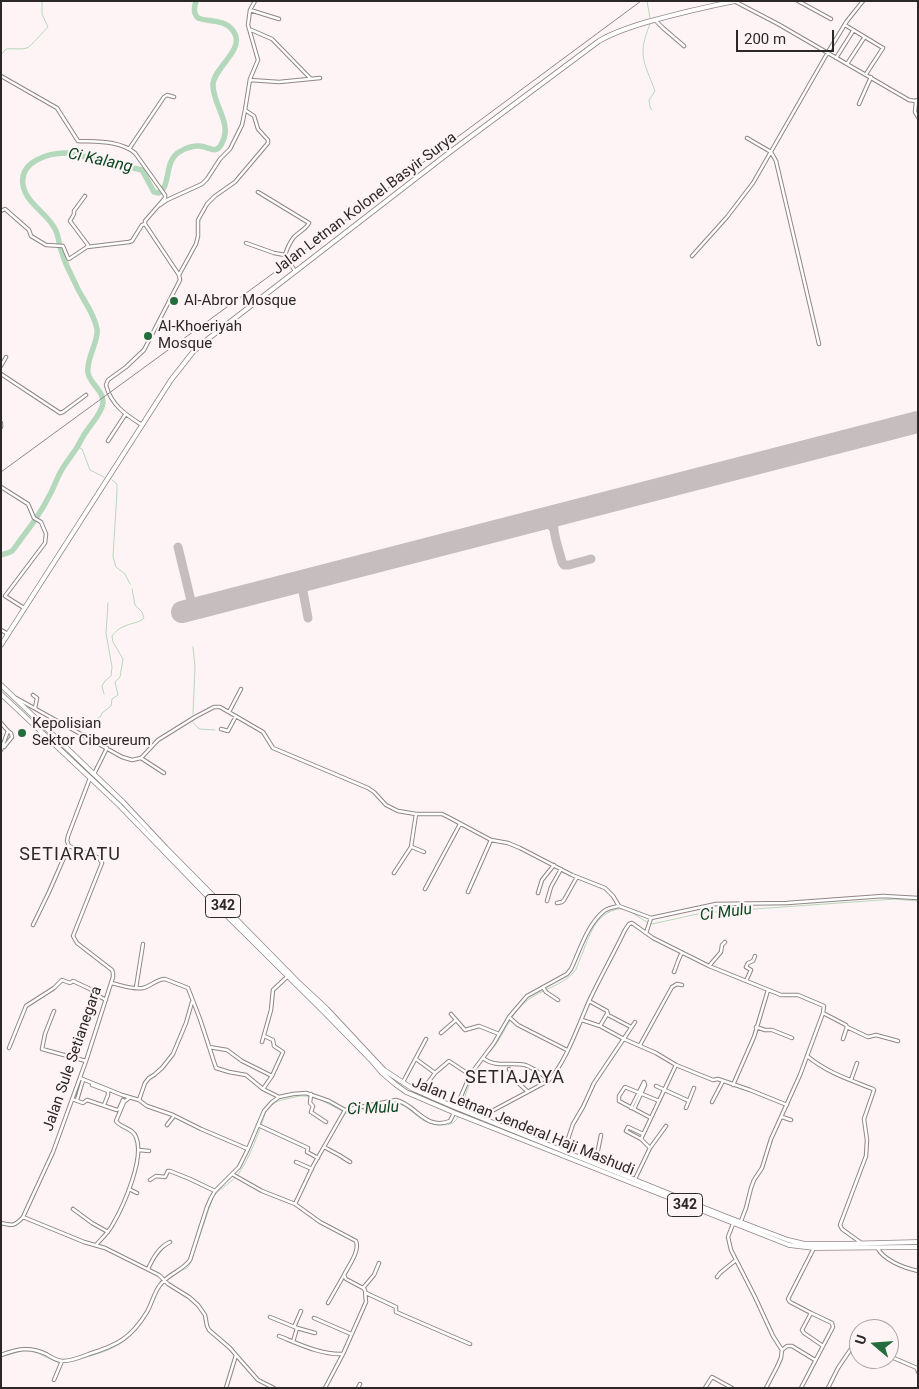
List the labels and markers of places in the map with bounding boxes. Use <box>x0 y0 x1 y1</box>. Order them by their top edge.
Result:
place label: Al-Abror Mosque <box>184 292 296 310</box>
marker: Al-Abror Mosque <box>168 295 180 307</box>
place label: Al-Khoeriyah Mosque <box>158 318 242 353</box>
marker: Al-Khoeriyah Mosque <box>142 330 154 342</box>
place label: Kepolisian Sektor Cibeureum <box>32 715 151 750</box>
marker: Kepolisian Sektor Cibeureum <box>16 727 28 739</box>

